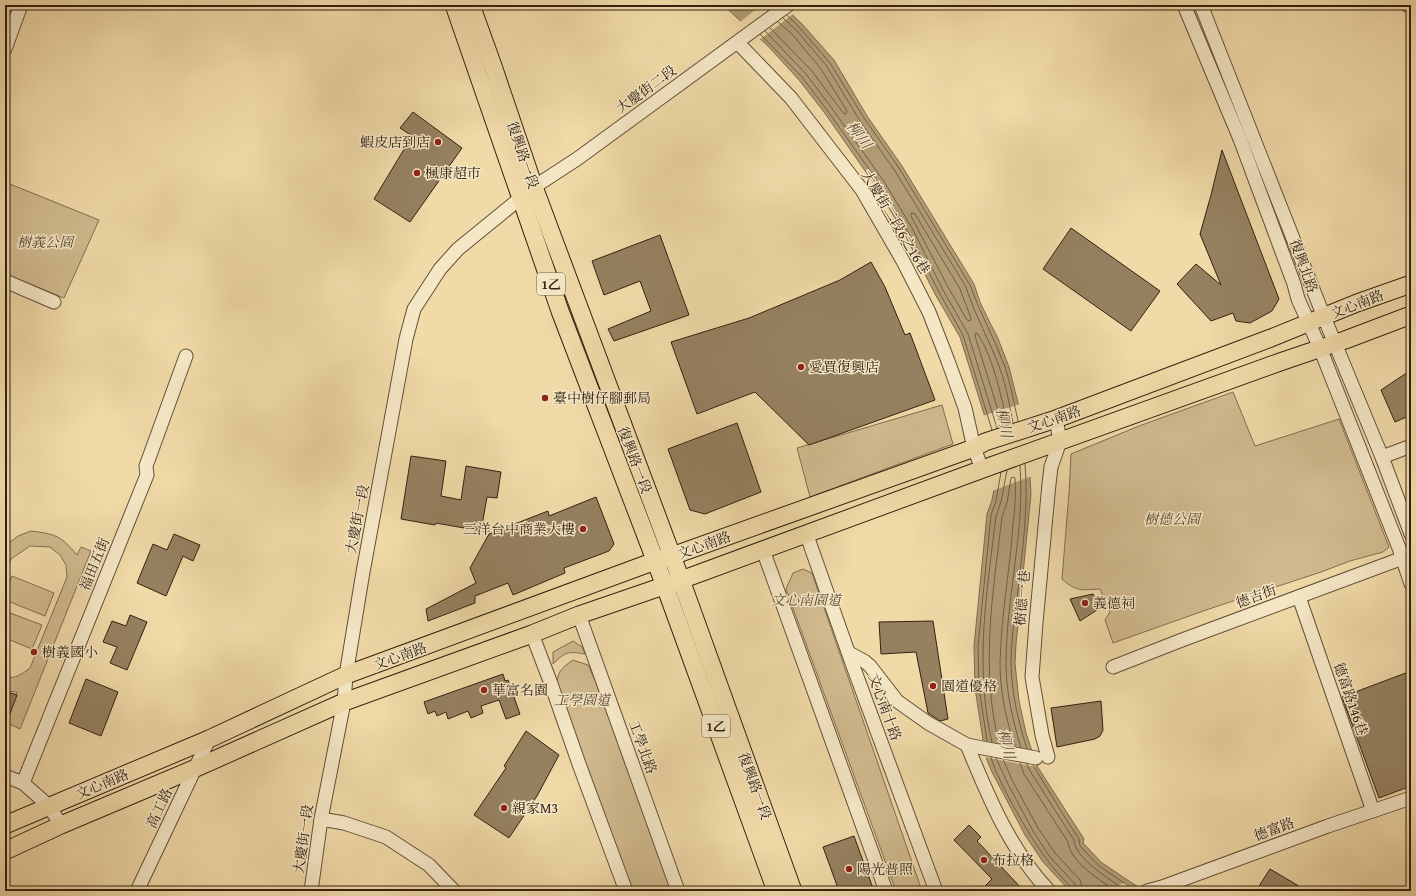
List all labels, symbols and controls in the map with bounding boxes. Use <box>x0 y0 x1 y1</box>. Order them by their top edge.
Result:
street label: 大慶街二段 <box>612 60 680 118</box>
water label: 柳川 <box>842 116 878 155</box>
street label: 復興路一段 <box>502 119 544 191</box>
place label: 蝦皮店到店 <box>360 132 430 152</box>
marker: 蝦皮店到店 <box>433 137 443 147</box>
place label: 楓康超市 <box>425 163 481 183</box>
street label: 大慶街二段6之16巷 <box>857 166 935 278</box>
marker: 楓康超市 <box>412 168 422 178</box>
park label: 樹義公園 <box>17 232 75 252</box>
street label: 復興北路 <box>1285 236 1323 296</box>
road number: 1乙 <box>537 273 565 295</box>
street label: 文心南路 <box>1327 285 1387 323</box>
place label: 愛買復興店 <box>809 357 879 377</box>
marker: 愛買復興店 <box>796 362 806 372</box>
place label: 臺中樹仔腳郵局 <box>553 388 651 408</box>
marker: 臺中樹仔腳郵局 <box>540 393 550 403</box>
street label: 文心南路 <box>1024 400 1084 438</box>
water label: 柳川 <box>991 406 1018 442</box>
street label: 復興路一段 <box>613 424 657 496</box>
street label: 大慶街一段 <box>341 483 373 555</box>
park label: 樹德公園 <box>1144 509 1202 529</box>
place label: 三洋台中商業大樓 <box>463 519 575 539</box>
marker: 三洋台中商業大樓 <box>578 524 588 534</box>
street label: 文心南路 <box>674 526 734 564</box>
street label: 福田五街 <box>74 534 114 594</box>
street label: 樹德一巷 <box>1010 569 1034 627</box>
street label: 德吉街 <box>1233 579 1279 613</box>
park label: 文心南園道 <box>771 590 843 610</box>
place label: 義德祠 <box>1093 593 1135 613</box>
marker: 義德祠 <box>1080 598 1090 608</box>
street label: 文心南路 <box>370 637 430 675</box>
place label: 樹義國小 <box>42 642 98 662</box>
marker: 樹義國小 <box>29 647 39 657</box>
street label: 德富路146巷 <box>1329 660 1373 738</box>
street label: 文心南十路 <box>864 671 906 743</box>
place label: 園道優格 <box>941 676 997 696</box>
place label: 華富名園 <box>492 680 548 700</box>
marker: 園道優格 <box>928 681 938 691</box>
marker: 華富名園 <box>479 685 489 695</box>
park label: 工學園道 <box>554 690 612 710</box>
road number: 1乙 <box>702 715 730 737</box>
street label: 工學北路 <box>624 717 662 777</box>
water label: 柳川 <box>993 727 1021 763</box>
street label: 復興路一段 <box>734 750 776 822</box>
street label: 文心南路 <box>72 764 132 804</box>
street label: 高工路 <box>141 785 177 831</box>
place label: 親家M3 <box>512 798 558 818</box>
street label: 大慶街一段 <box>288 803 318 875</box>
marker: 親家M3 <box>499 803 509 813</box>
street label: 德富路 <box>1251 812 1297 846</box>
place label: 布拉格 <box>992 850 1034 870</box>
marker: 布拉格 <box>979 855 989 865</box>
place label: 陽光普照 <box>857 859 913 879</box>
marker: 陽光普照 <box>844 864 854 874</box>

